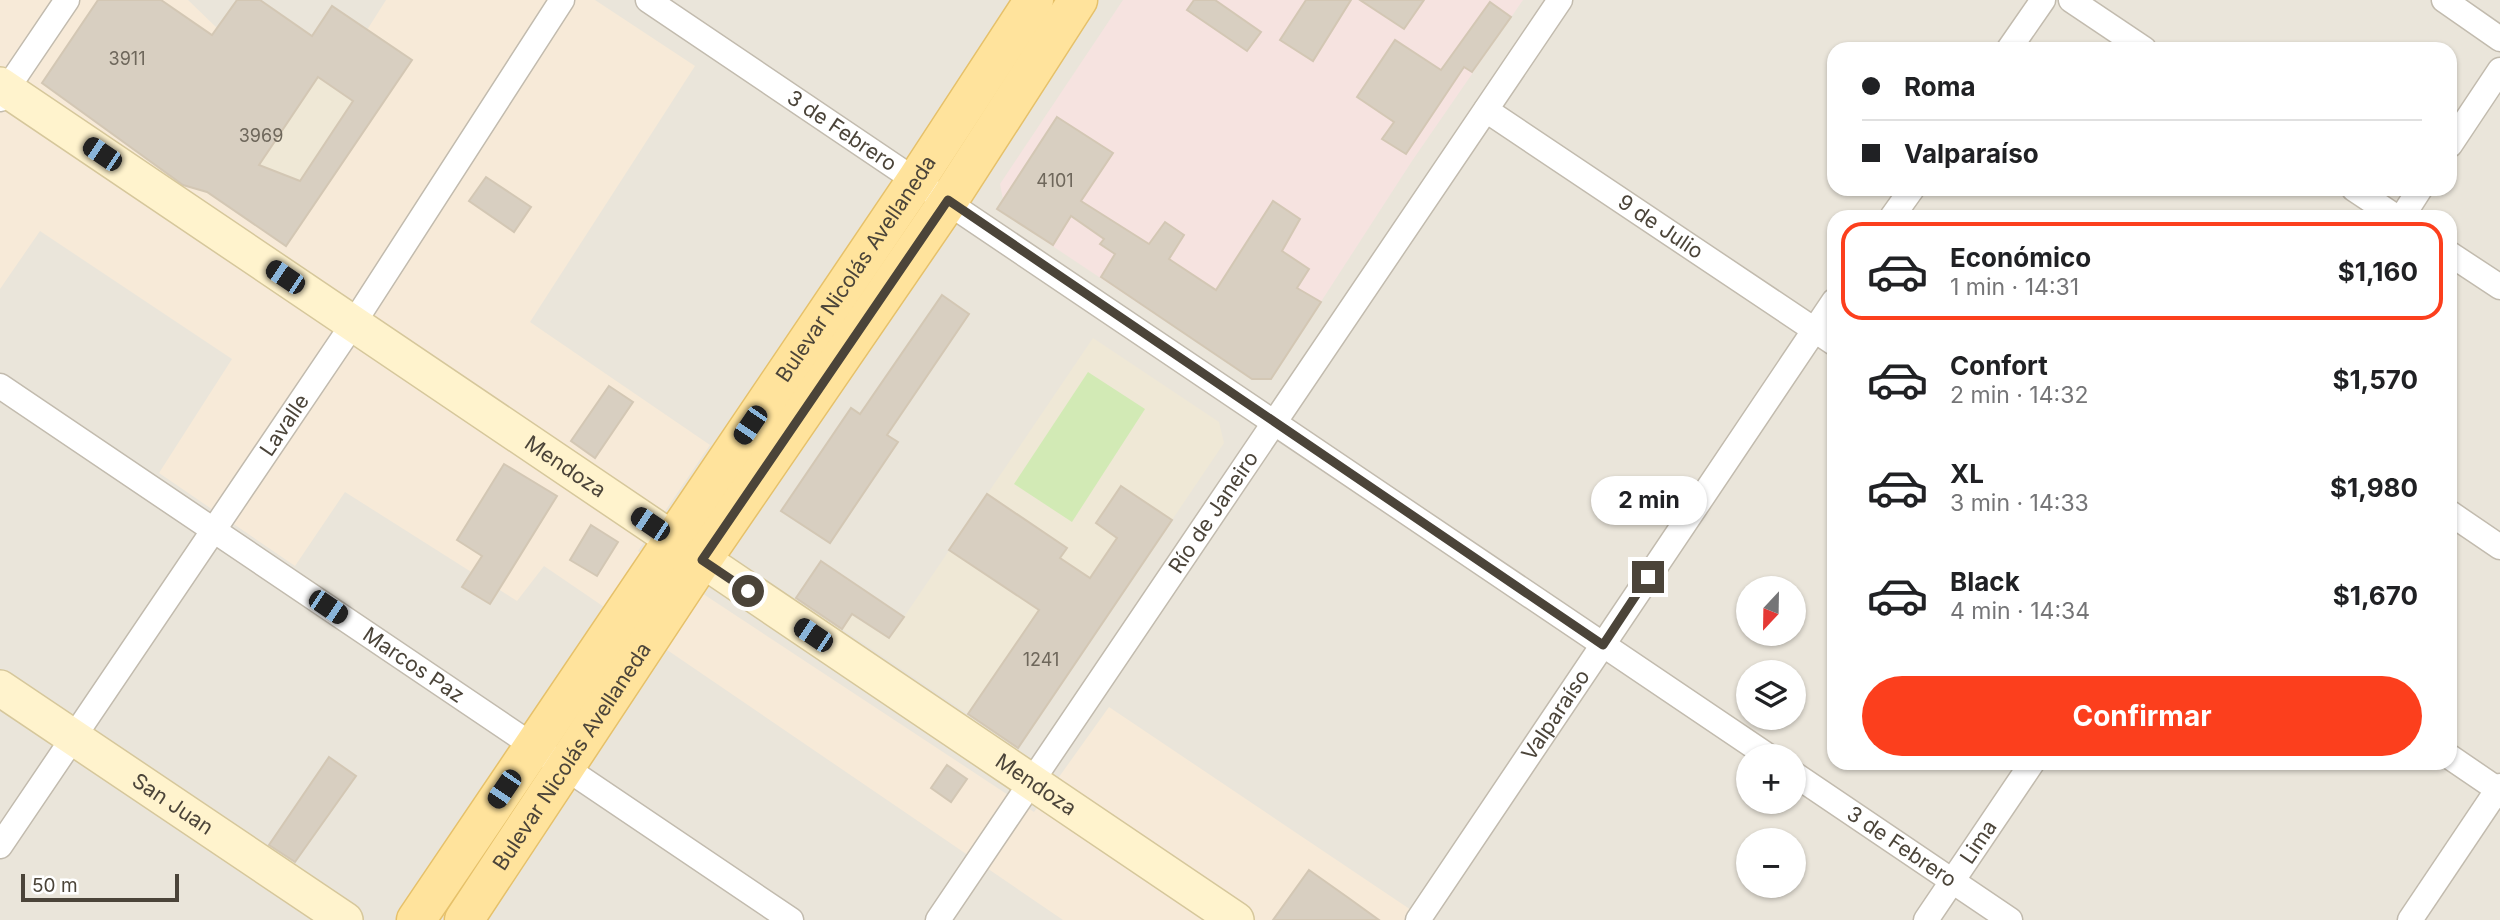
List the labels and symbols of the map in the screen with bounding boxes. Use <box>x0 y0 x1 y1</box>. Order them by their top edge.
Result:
house number: 3911 <box>109 48 145 69</box>
street label: 3 de Febrero <box>783 85 902 176</box>
house number: 3969 <box>239 125 283 146</box>
car <box>79 134 126 174</box>
street label: Bulevar Nicolás Avellaneda <box>770 151 941 387</box>
house number: 4101 <box>1036 170 1074 191</box>
street label: 9 de Julio <box>1613 189 1708 264</box>
car <box>262 257 309 297</box>
street label: Lavalle <box>254 389 314 461</box>
car <box>730 402 771 448</box>
street label: Mendoza <box>520 430 611 503</box>
street label: Río de Janeiro <box>1163 446 1263 578</box>
callout: 2 min <box>1590 476 1706 524</box>
car <box>627 504 674 544</box>
route end <box>1632 561 1664 593</box>
route start <box>732 575 764 607</box>
north arrow <box>1736 576 1806 646</box>
car <box>305 587 352 627</box>
car <box>790 615 837 655</box>
street label: Marcos Paz <box>358 622 469 708</box>
street label: Bulevar Nicolás Avellaneda <box>487 638 656 875</box>
house number: 1241 <box>1023 649 1059 670</box>
street label: Valparaíso <box>1516 665 1595 765</box>
street label: Mendoza <box>991 748 1081 820</box>
car <box>484 766 525 812</box>
street label: San Juan <box>128 768 218 840</box>
street label: 3 de Febrero <box>1843 801 1961 892</box>
street label: Lima <box>1955 815 2002 868</box>
scale bar <box>21 871 178 903</box>

